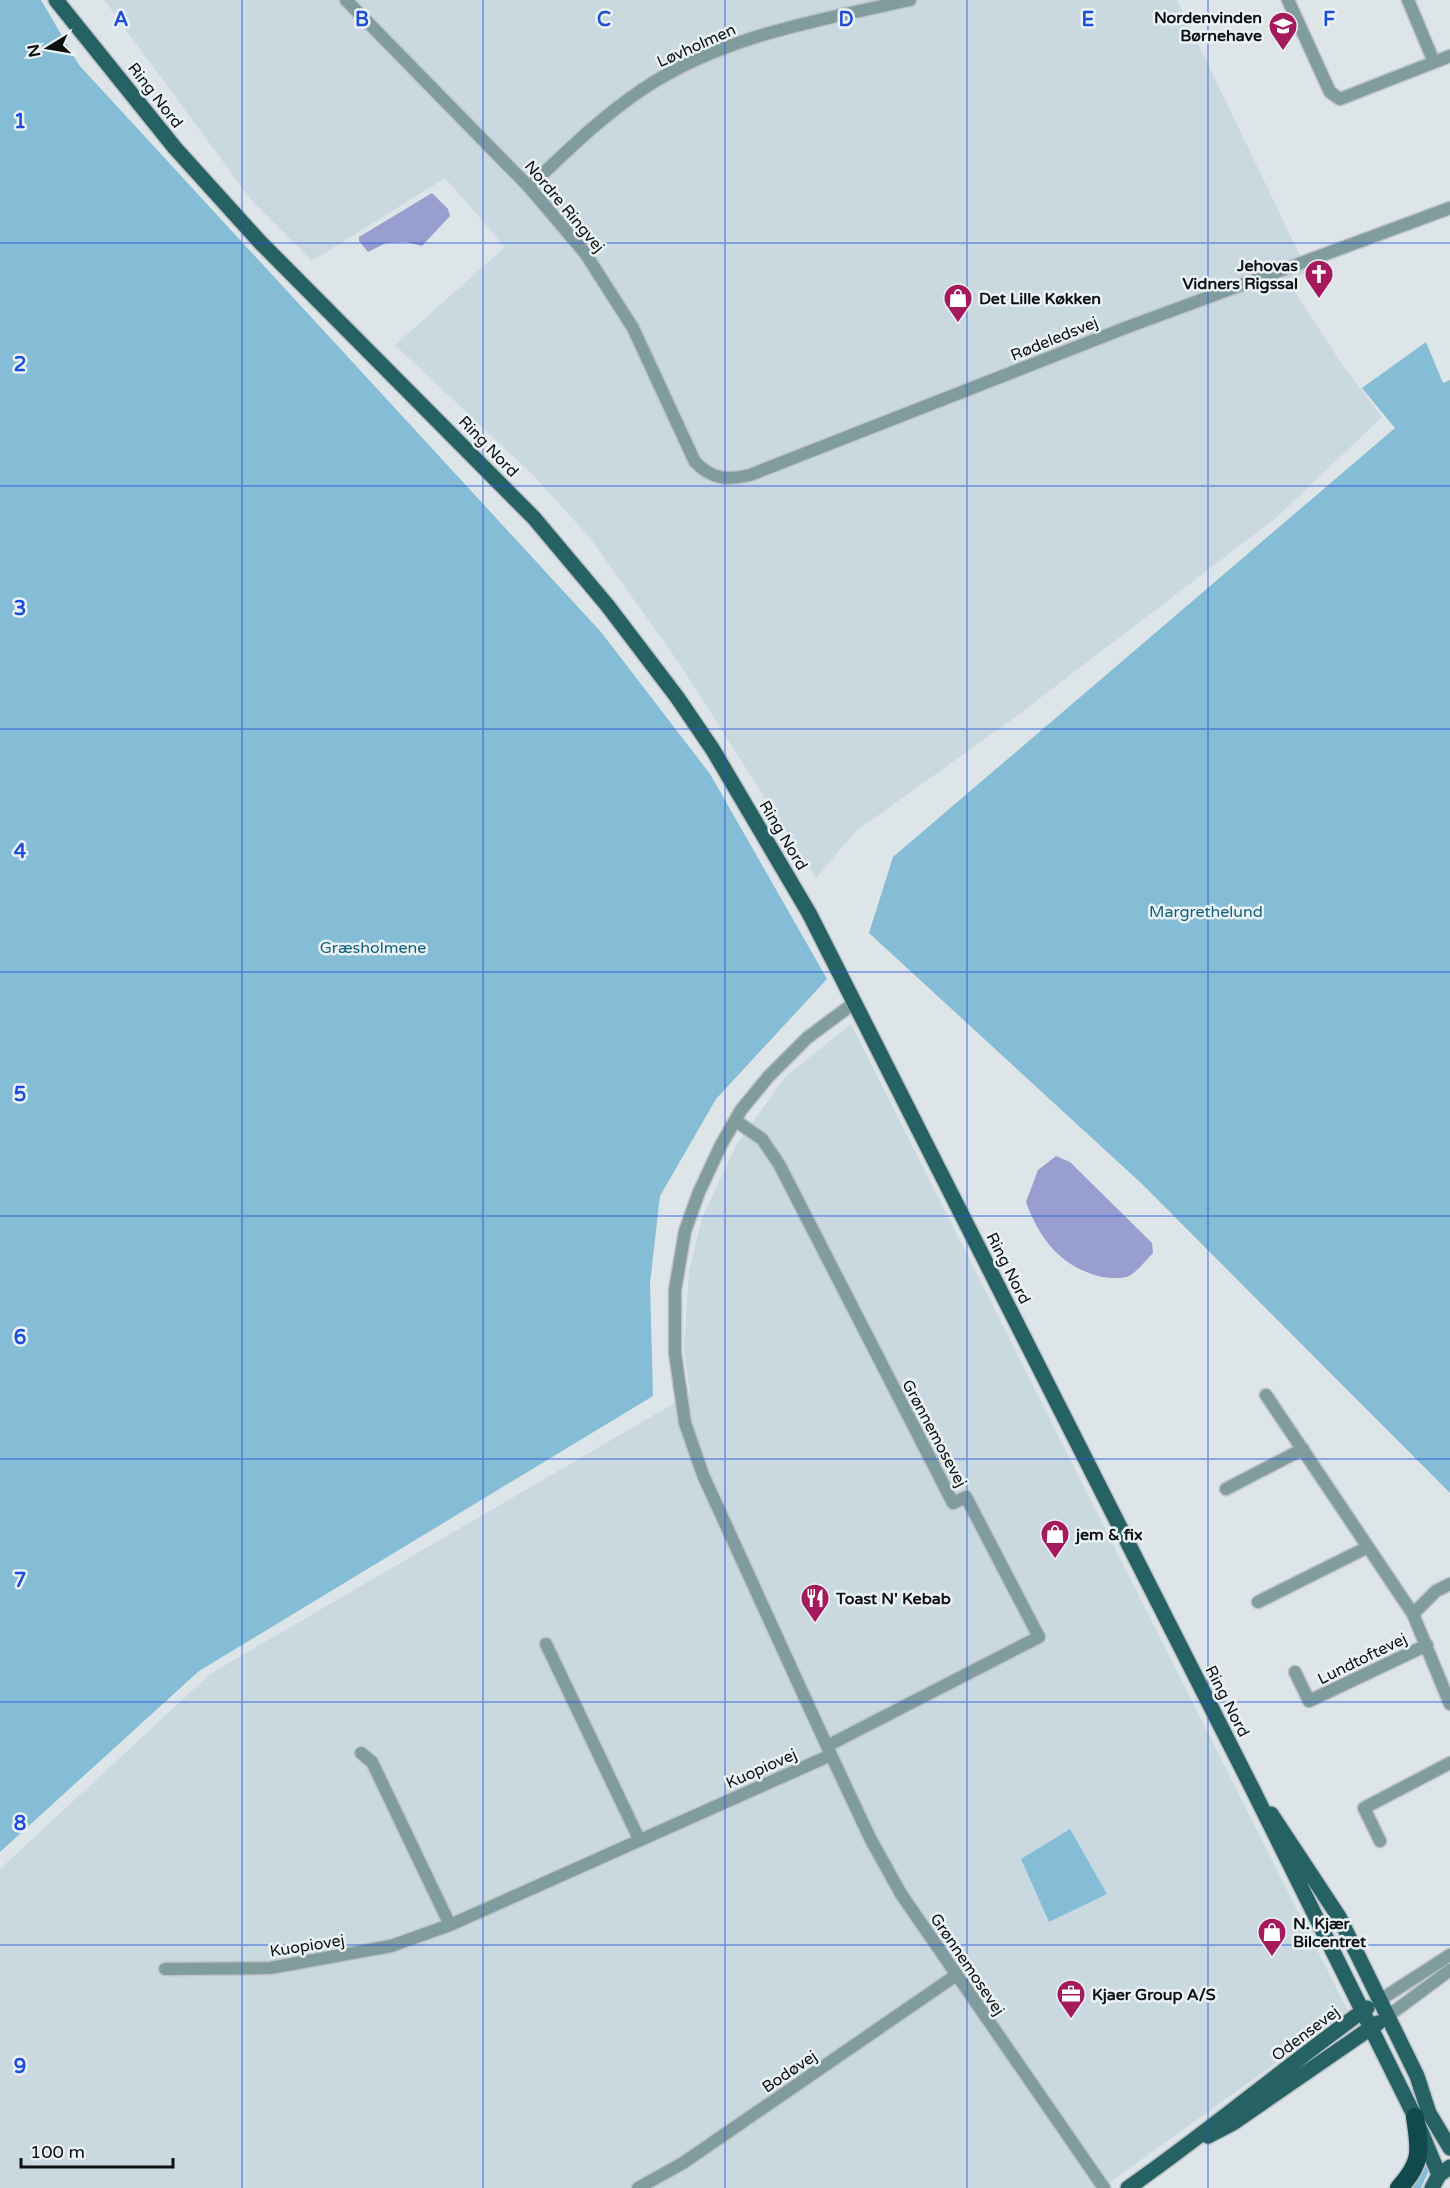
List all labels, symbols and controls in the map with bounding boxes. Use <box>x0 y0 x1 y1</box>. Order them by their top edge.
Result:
text: A <box>114 8 129 32</box>
text: B <box>355 8 369 32</box>
text: C <box>597 8 611 32</box>
text: D <box>838 8 854 32</box>
text: E <box>1082 8 1095 32</box>
place label: Nordenvinden Børnehave <box>1154 8 1262 46</box>
text: F <box>1323 8 1335 32</box>
school or university icon: Nordenvinden Børnehave <box>1267 10 1299 52</box>
north arrow <box>18 18 78 78</box>
street label: Løvholmen <box>654 20 739 72</box>
text: N <box>23 42 45 59</box>
street label: Ring Nord <box>123 59 187 132</box>
text: 1 <box>14 110 26 134</box>
street label: Nordre Ringvej <box>520 156 609 257</box>
place label: Jehovas Vidners Rigssal <box>1182 256 1298 294</box>
church icon: Jehovas Vidners Rigssal <box>1303 258 1335 300</box>
shop icon: Det Lille Køkken <box>942 282 974 324</box>
place label: Det Lille Køkken <box>979 289 1101 309</box>
street label: Rødeledsvej <box>1008 312 1101 366</box>
text: 2 <box>14 353 26 377</box>
street label: Ring Nord <box>454 412 522 482</box>
text: 3 <box>14 597 26 621</box>
street label: Ring Nord <box>755 797 812 874</box>
text: 4 <box>14 840 27 864</box>
park label: Margrethelund <box>1149 902 1263 922</box>
park label: Græsholmene <box>320 938 426 958</box>
text: 5 <box>14 1083 26 1107</box>
street label: Ring Nord <box>982 1229 1035 1308</box>
text: 6 <box>14 1326 26 1350</box>
street label: Grønnemosevej <box>897 1376 971 1491</box>
shop icon: jem & fix <box>1039 1518 1071 1560</box>
place label: jem & fix <box>1074 1525 1143 1545</box>
text: 7 <box>14 1569 26 1593</box>
restaurant icon: Toast N' Kebab <box>799 1582 831 1624</box>
place label: Toast N' Kebab <box>835 1589 951 1609</box>
street label: Lundtoftevej <box>1315 1629 1410 1689</box>
street label: Ring Nord <box>1201 1662 1254 1741</box>
street label: Kuopiovej <box>723 1744 800 1793</box>
text: 8 <box>14 1812 26 1836</box>
street label: Grønnemosevej <box>926 1910 1009 2019</box>
place label: N. Kjær Bilcentret <box>1293 1914 1367 1952</box>
shop icon: N. Kjær Bilcentret <box>1256 1916 1288 1958</box>
street label: Kuopiovej <box>268 1930 346 1962</box>
office icon: Kjaer Group A/S <box>1055 1978 1087 2020</box>
place label: Kjaer Group A/S <box>1092 1985 1216 2005</box>
street label: Odensevej <box>1268 2002 1343 2066</box>
street label: Bodøvej <box>758 2046 821 2097</box>
text: 9 <box>14 2055 26 2079</box>
scale bar <box>21 2131 172 2169</box>
text: 100 m <box>30 2141 85 2163</box>

